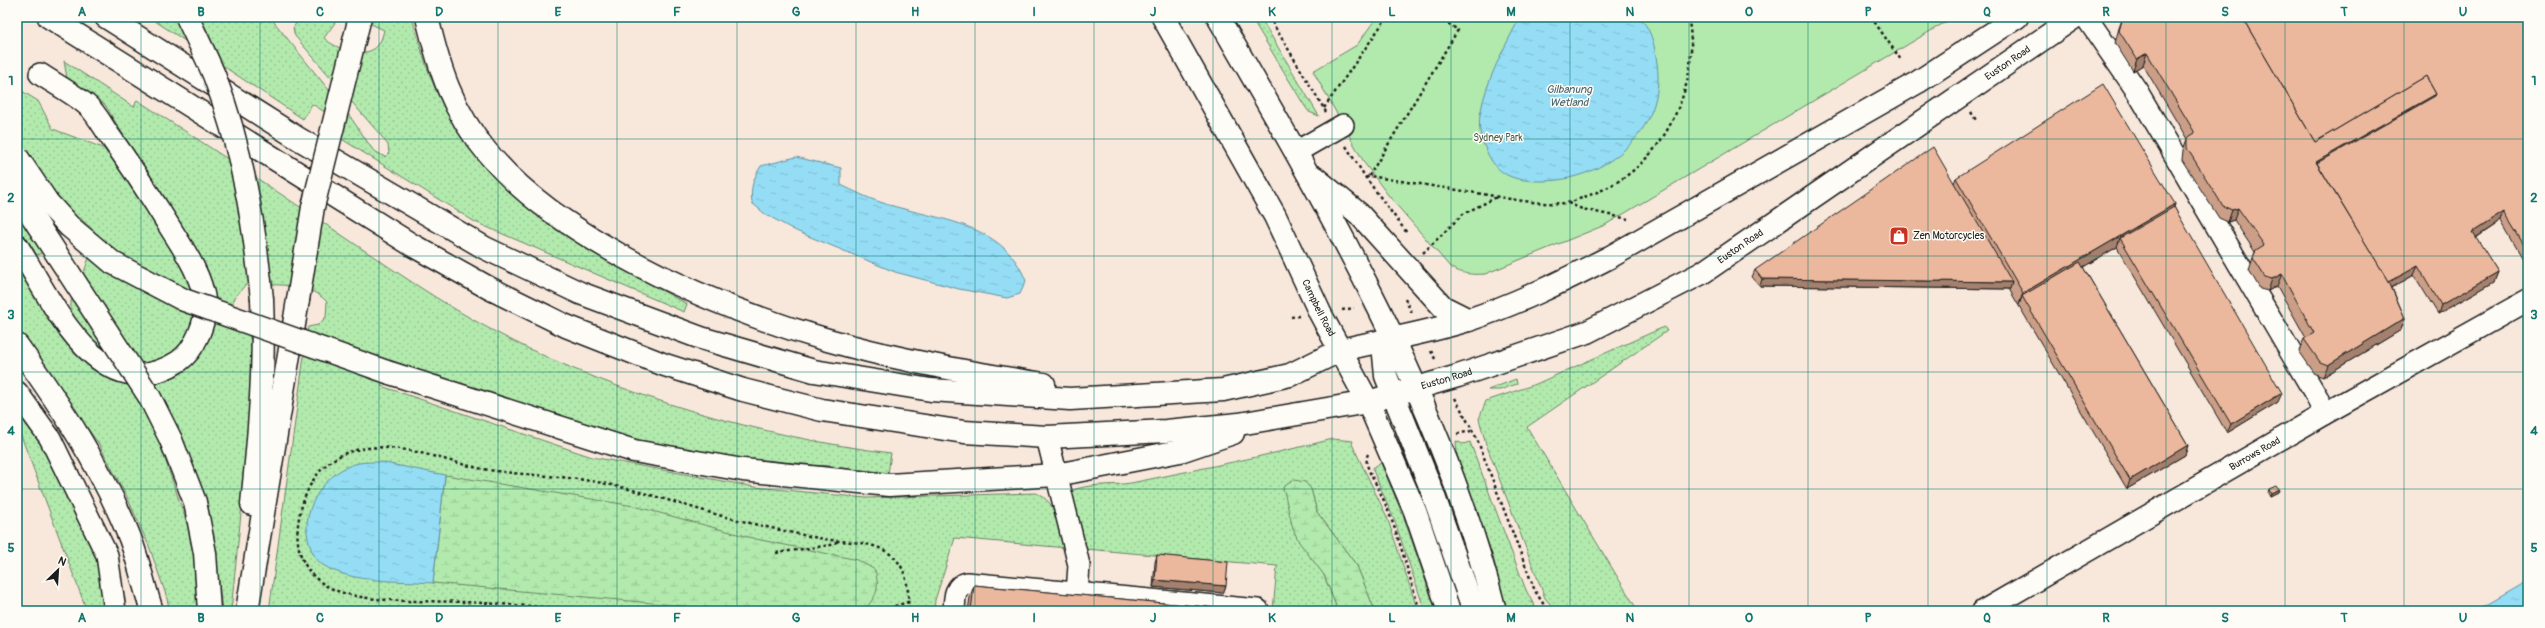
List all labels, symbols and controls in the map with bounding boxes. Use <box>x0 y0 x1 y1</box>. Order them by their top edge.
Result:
text: A <box>78 4 87 20</box>
text: B <box>197 4 205 20</box>
text: C <box>316 4 324 20</box>
text: D <box>435 4 443 20</box>
text: E <box>555 4 562 20</box>
text: F <box>673 4 681 20</box>
text: G <box>792 4 801 20</box>
text: H <box>911 4 919 20</box>
text: I <box>1032 4 1036 20</box>
text: J <box>1150 4 1156 20</box>
text: K <box>1268 4 1276 20</box>
text: L <box>1388 4 1396 20</box>
text: M <box>1506 4 1516 20</box>
text: N <box>1626 4 1635 20</box>
text: O <box>1745 4 1754 20</box>
text: P <box>1864 4 1872 20</box>
text: Q <box>1983 4 1991 20</box>
text: R <box>2102 4 2110 20</box>
text: S <box>2221 4 2229 20</box>
text: T <box>2339 4 2348 20</box>
text: U <box>2459 4 2468 20</box>
street label: Euston Road <box>1983 43 2033 83</box>
text: 1 <box>8 73 14 89</box>
text: 1 <box>2531 73 2537 89</box>
water label: Gilbanung Wetland <box>1546 83 1593 109</box>
park label: Sydney Park <box>1473 132 1524 144</box>
text: 2 <box>7 190 15 206</box>
text: 2 <box>2530 190 2538 206</box>
shop icon: Zen Motorcycles <box>1888 225 1910 247</box>
street label: Euston Road <box>1715 227 1766 266</box>
place label: Zen Motorcycles <box>1913 230 1985 242</box>
street label: Campbell Road <box>1299 278 1338 339</box>
text: 3 <box>7 307 15 323</box>
text: 3 <box>2530 307 2538 323</box>
street label: Euston Road <box>1420 366 1474 392</box>
text: 4 <box>7 423 15 439</box>
text: 4 <box>2530 423 2538 439</box>
street label: Burrows Road <box>2227 434 2283 473</box>
text: 5 <box>7 540 15 556</box>
text: 5 <box>2530 540 2538 556</box>
north arrow <box>38 550 78 590</box>
text: N <box>56 554 69 569</box>
text: A <box>78 610 87 626</box>
text: B <box>197 610 205 626</box>
text: C <box>316 610 324 626</box>
text: D <box>435 610 443 626</box>
text: E <box>555 610 562 626</box>
text: F <box>673 610 681 626</box>
text: G <box>792 610 801 626</box>
text: H <box>911 610 919 626</box>
text: I <box>1032 610 1036 626</box>
text: J <box>1150 610 1156 626</box>
text: K <box>1268 610 1276 626</box>
text: L <box>1388 610 1396 626</box>
text: M <box>1506 610 1516 626</box>
text: N <box>1626 610 1635 626</box>
text: O <box>1745 610 1754 626</box>
text: P <box>1864 610 1872 626</box>
text: Q <box>1983 610 1991 626</box>
text: R <box>2102 610 2110 626</box>
text: S <box>2221 610 2229 626</box>
text: T <box>2339 610 2348 626</box>
text: U <box>2459 610 2468 626</box>

